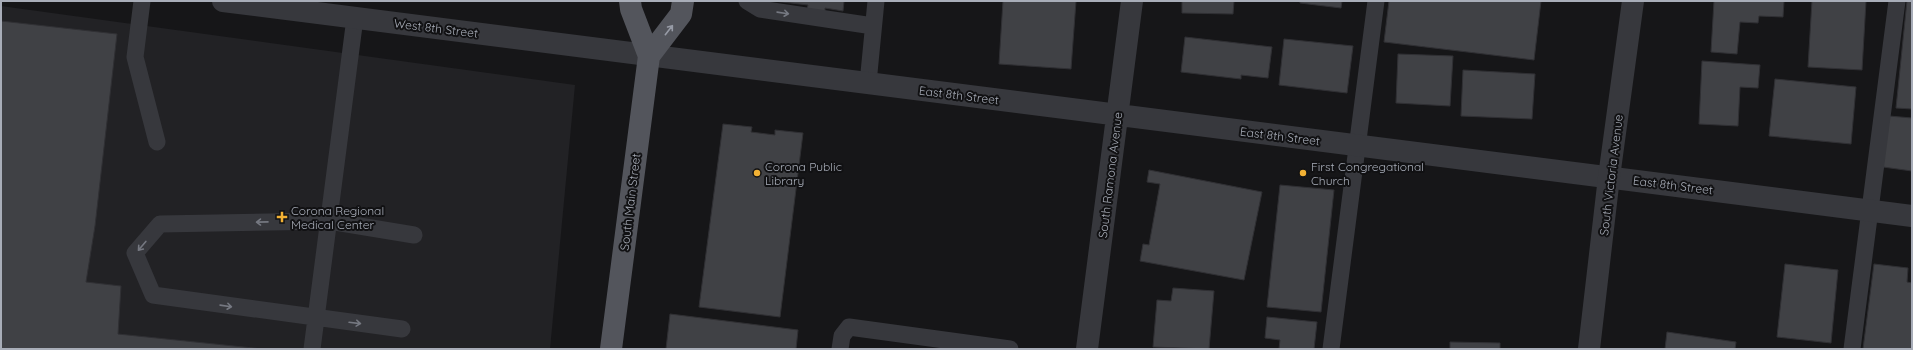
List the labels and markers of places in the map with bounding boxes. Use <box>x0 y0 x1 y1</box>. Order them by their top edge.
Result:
place label: Corona Public Library <box>765 159 842 188</box>
place label: First Congregational Church <box>1311 159 1424 188</box>
marker: Corona Public Library <box>752 168 762 178</box>
marker: First Congregational Church <box>1298 168 1308 178</box>
place label: Corona Regional Medical Center <box>291 203 384 232</box>
marker: Corona Regional Medical Center <box>276 211 288 223</box>

